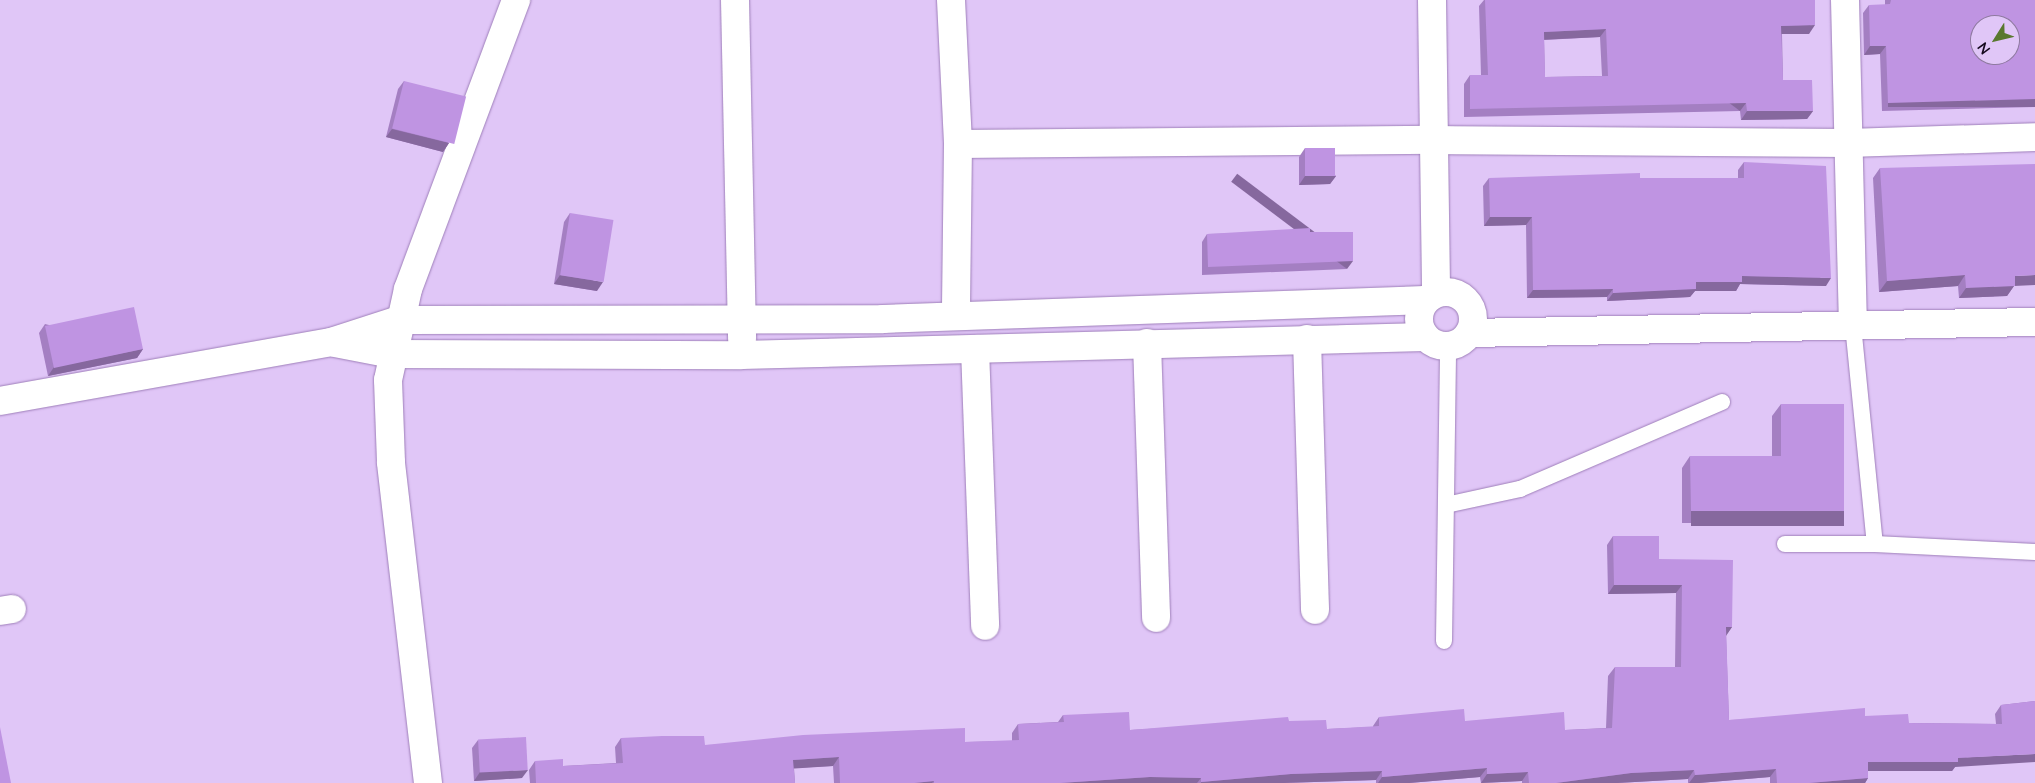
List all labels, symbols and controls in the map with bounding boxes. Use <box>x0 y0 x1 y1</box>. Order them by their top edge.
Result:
north arrow <box>1970 15 2020 65</box>
text: N <box>1973 39 1993 58</box>

